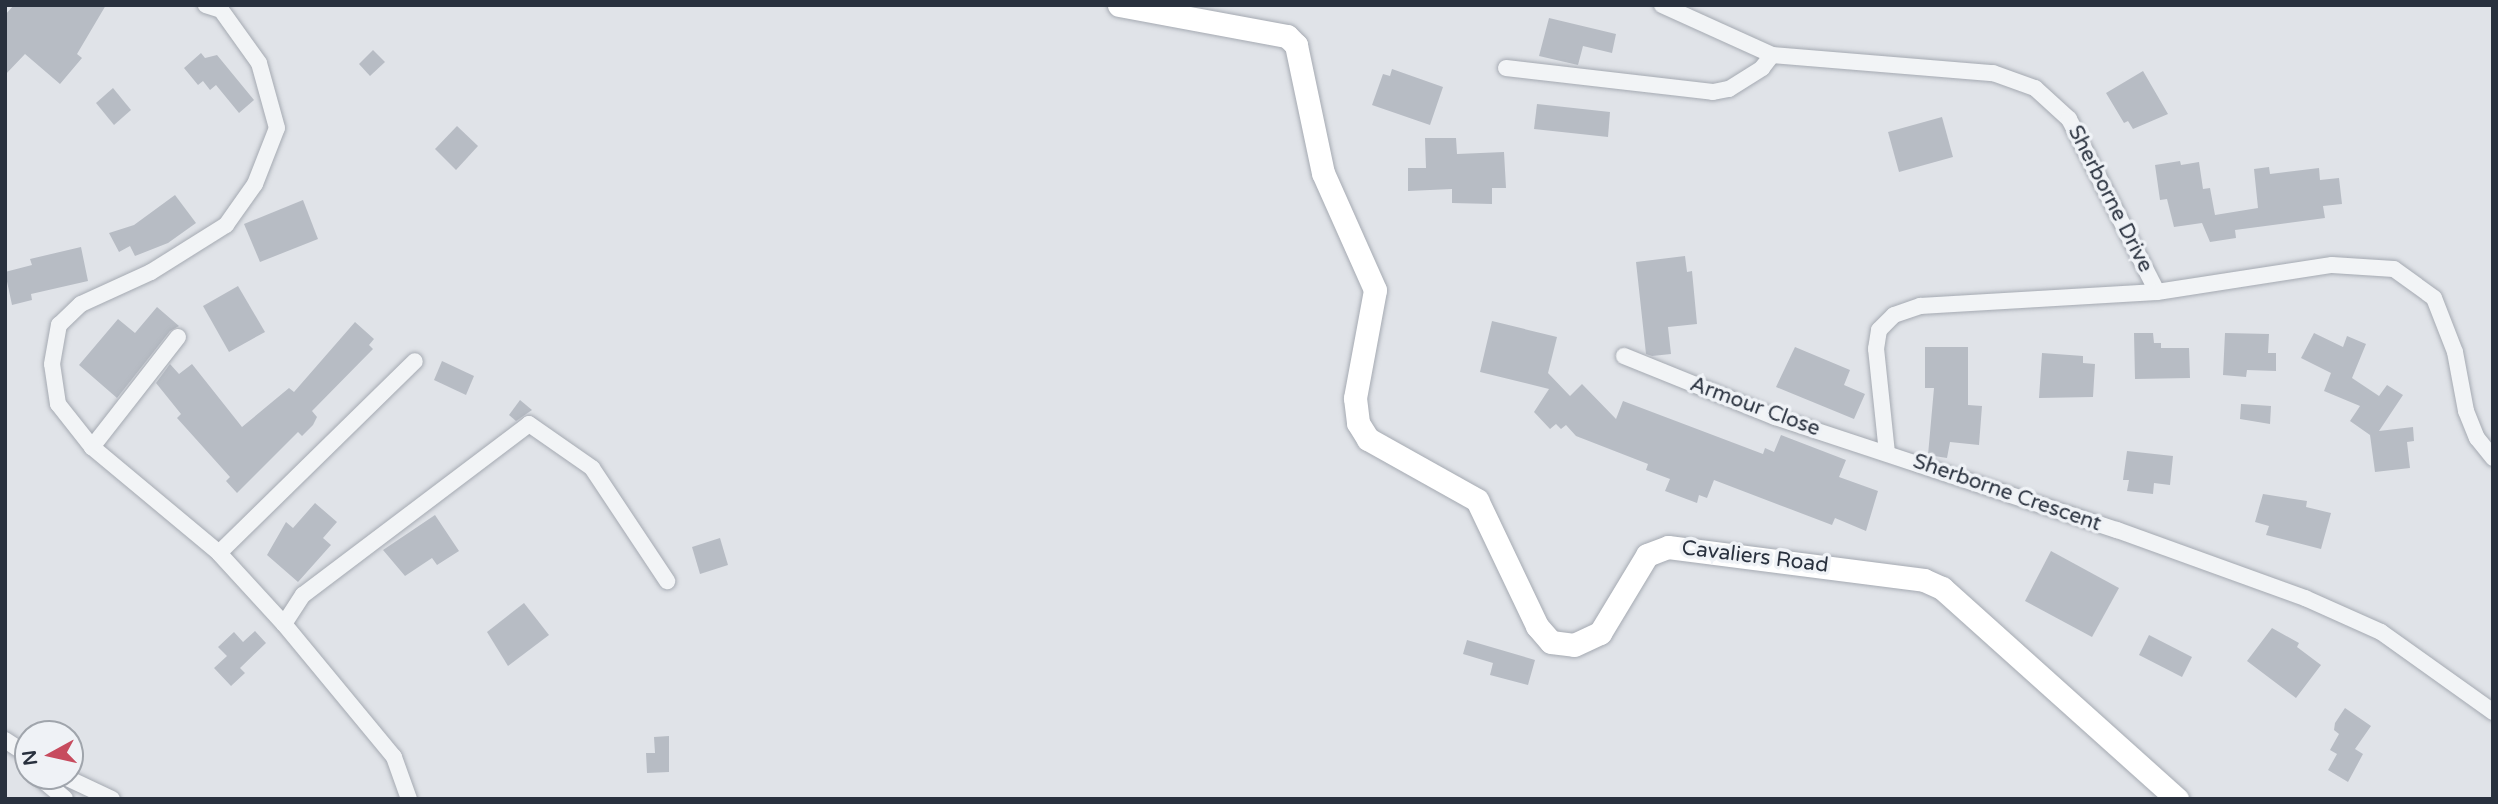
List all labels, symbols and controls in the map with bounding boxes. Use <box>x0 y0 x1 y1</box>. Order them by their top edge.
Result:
street label: Sherborne Drive <box>2062 121 2158 277</box>
street label: Armour Close <box>1687 372 1823 442</box>
street label: Sherborne Crescent <box>1910 449 2104 537</box>
street label: Cavaliers Road <box>1680 535 1830 579</box>
north arrow <box>14 720 84 790</box>
text: N <box>18 749 42 767</box>

